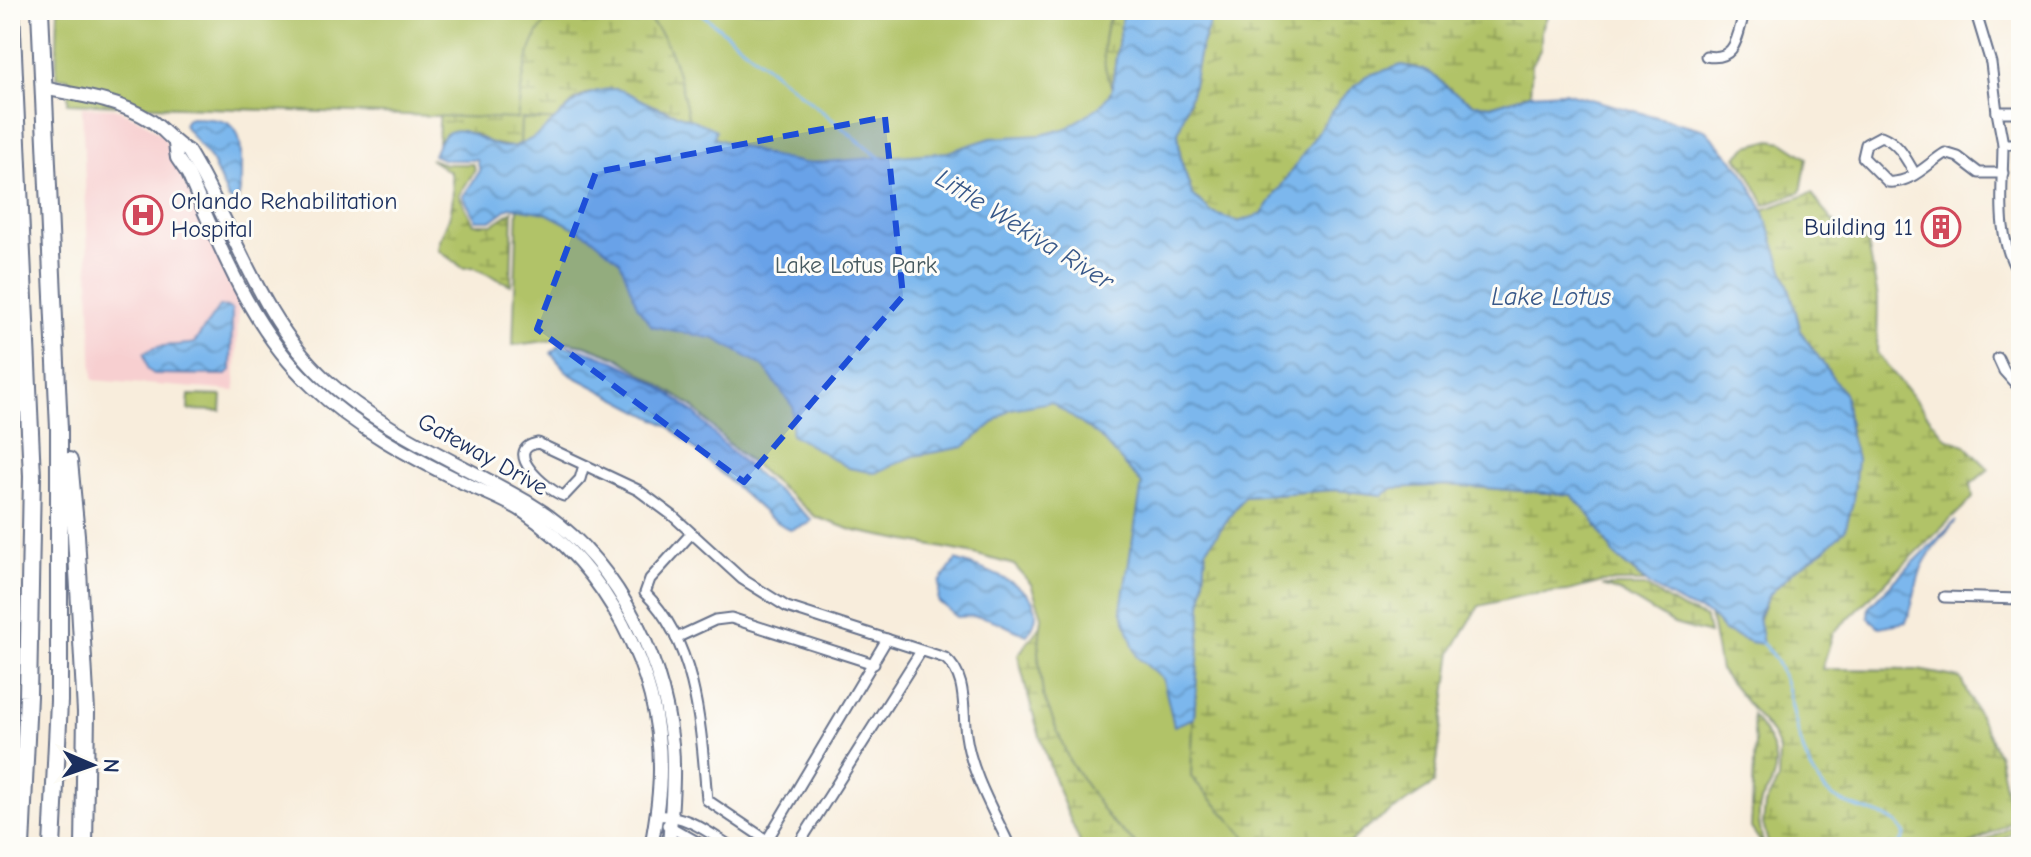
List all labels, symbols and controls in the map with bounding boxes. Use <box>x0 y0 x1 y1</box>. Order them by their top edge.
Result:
water label: Little Wekiva River <box>930 163 1120 298</box>
place label: Orlando Rehabilitation Hospital <box>171 187 397 243</box>
hospital icon: Orlando Rehabilitation Hospital <box>122 194 164 236</box>
building icon: Building 11 <box>1920 206 1962 248</box>
place label: Building 11 <box>1804 213 1913 241</box>
park label: Lake Lotus Park <box>775 251 938 279</box>
water label: Lake Lotus <box>1491 282 1611 312</box>
street label: Gateway Drive <box>413 407 553 501</box>
north arrow <box>52 725 132 805</box>
text: N <box>98 758 124 773</box>

